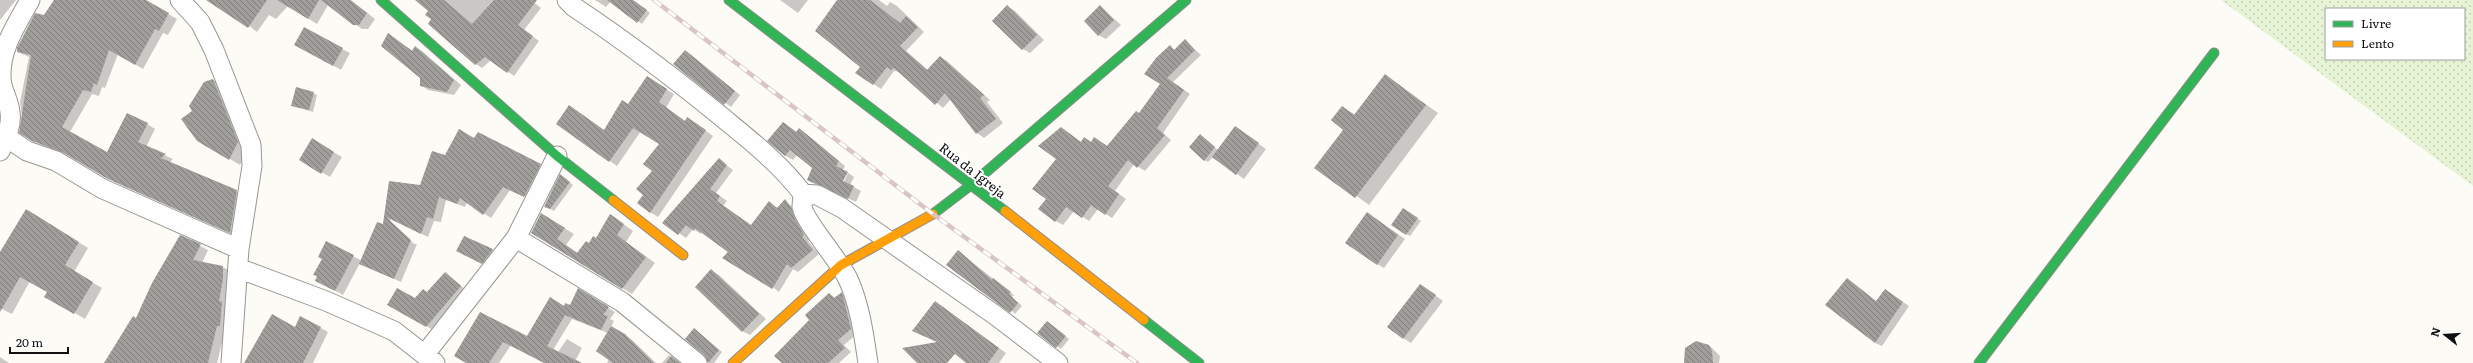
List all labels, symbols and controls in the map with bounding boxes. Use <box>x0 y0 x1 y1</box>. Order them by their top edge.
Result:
legend <box>2325 8 2465 60</box>
text: Livre <box>2361 14 2391 32</box>
text: Lento <box>2361 34 2394 52</box>
street label: Rua da Igreja <box>935 138 1011 202</box>
north arrow <box>2425 315 2465 355</box>
text: N <box>2425 325 2443 339</box>
scale bar <box>10 329 68 355</box>
text: 20 m <box>16 333 43 351</box>

